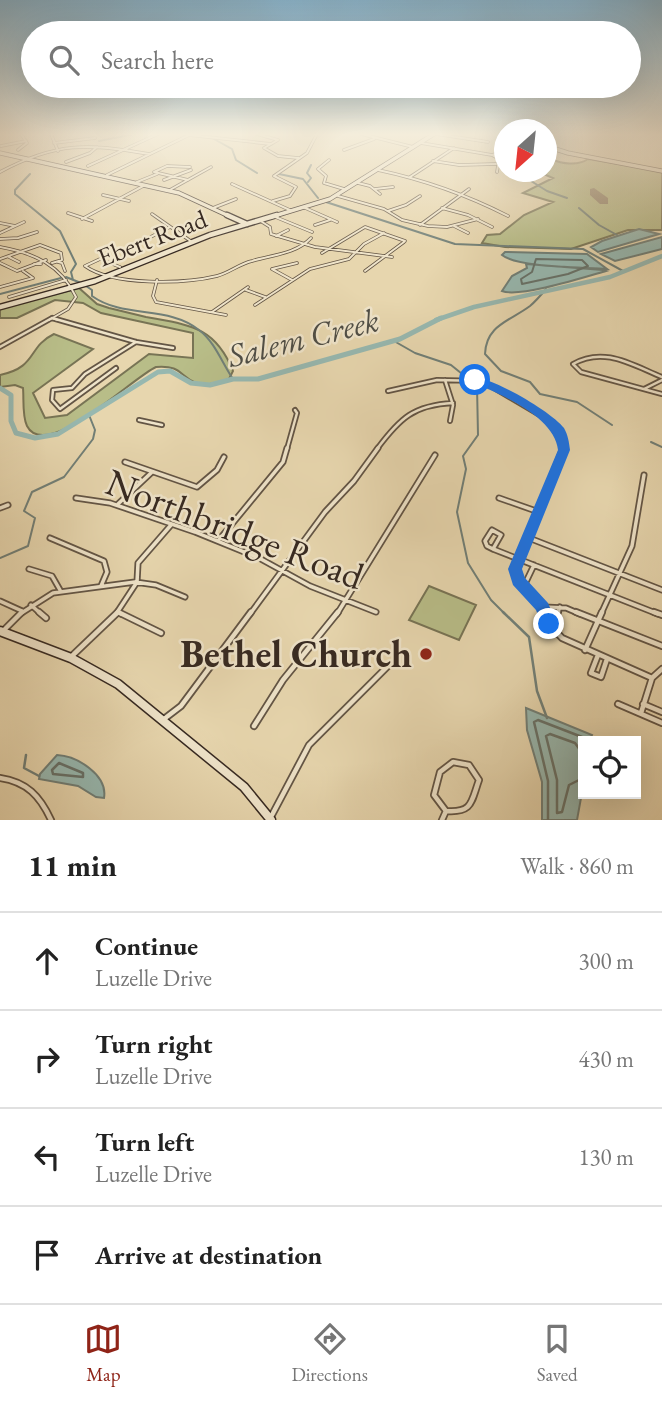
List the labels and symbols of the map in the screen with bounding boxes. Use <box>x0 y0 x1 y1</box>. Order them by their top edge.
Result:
north arrow <box>494 119 557 182</box>
street label: Ebert Road <box>92 201 212 274</box>
water label: Salem Creek <box>222 298 383 377</box>
route start <box>459 364 490 395</box>
street label: Northbridge Road <box>99 457 372 600</box>
route end <box>533 608 564 639</box>
place label: Bethel Church <box>180 629 412 678</box>
marker: Bethel Church <box>418 646 434 662</box>

